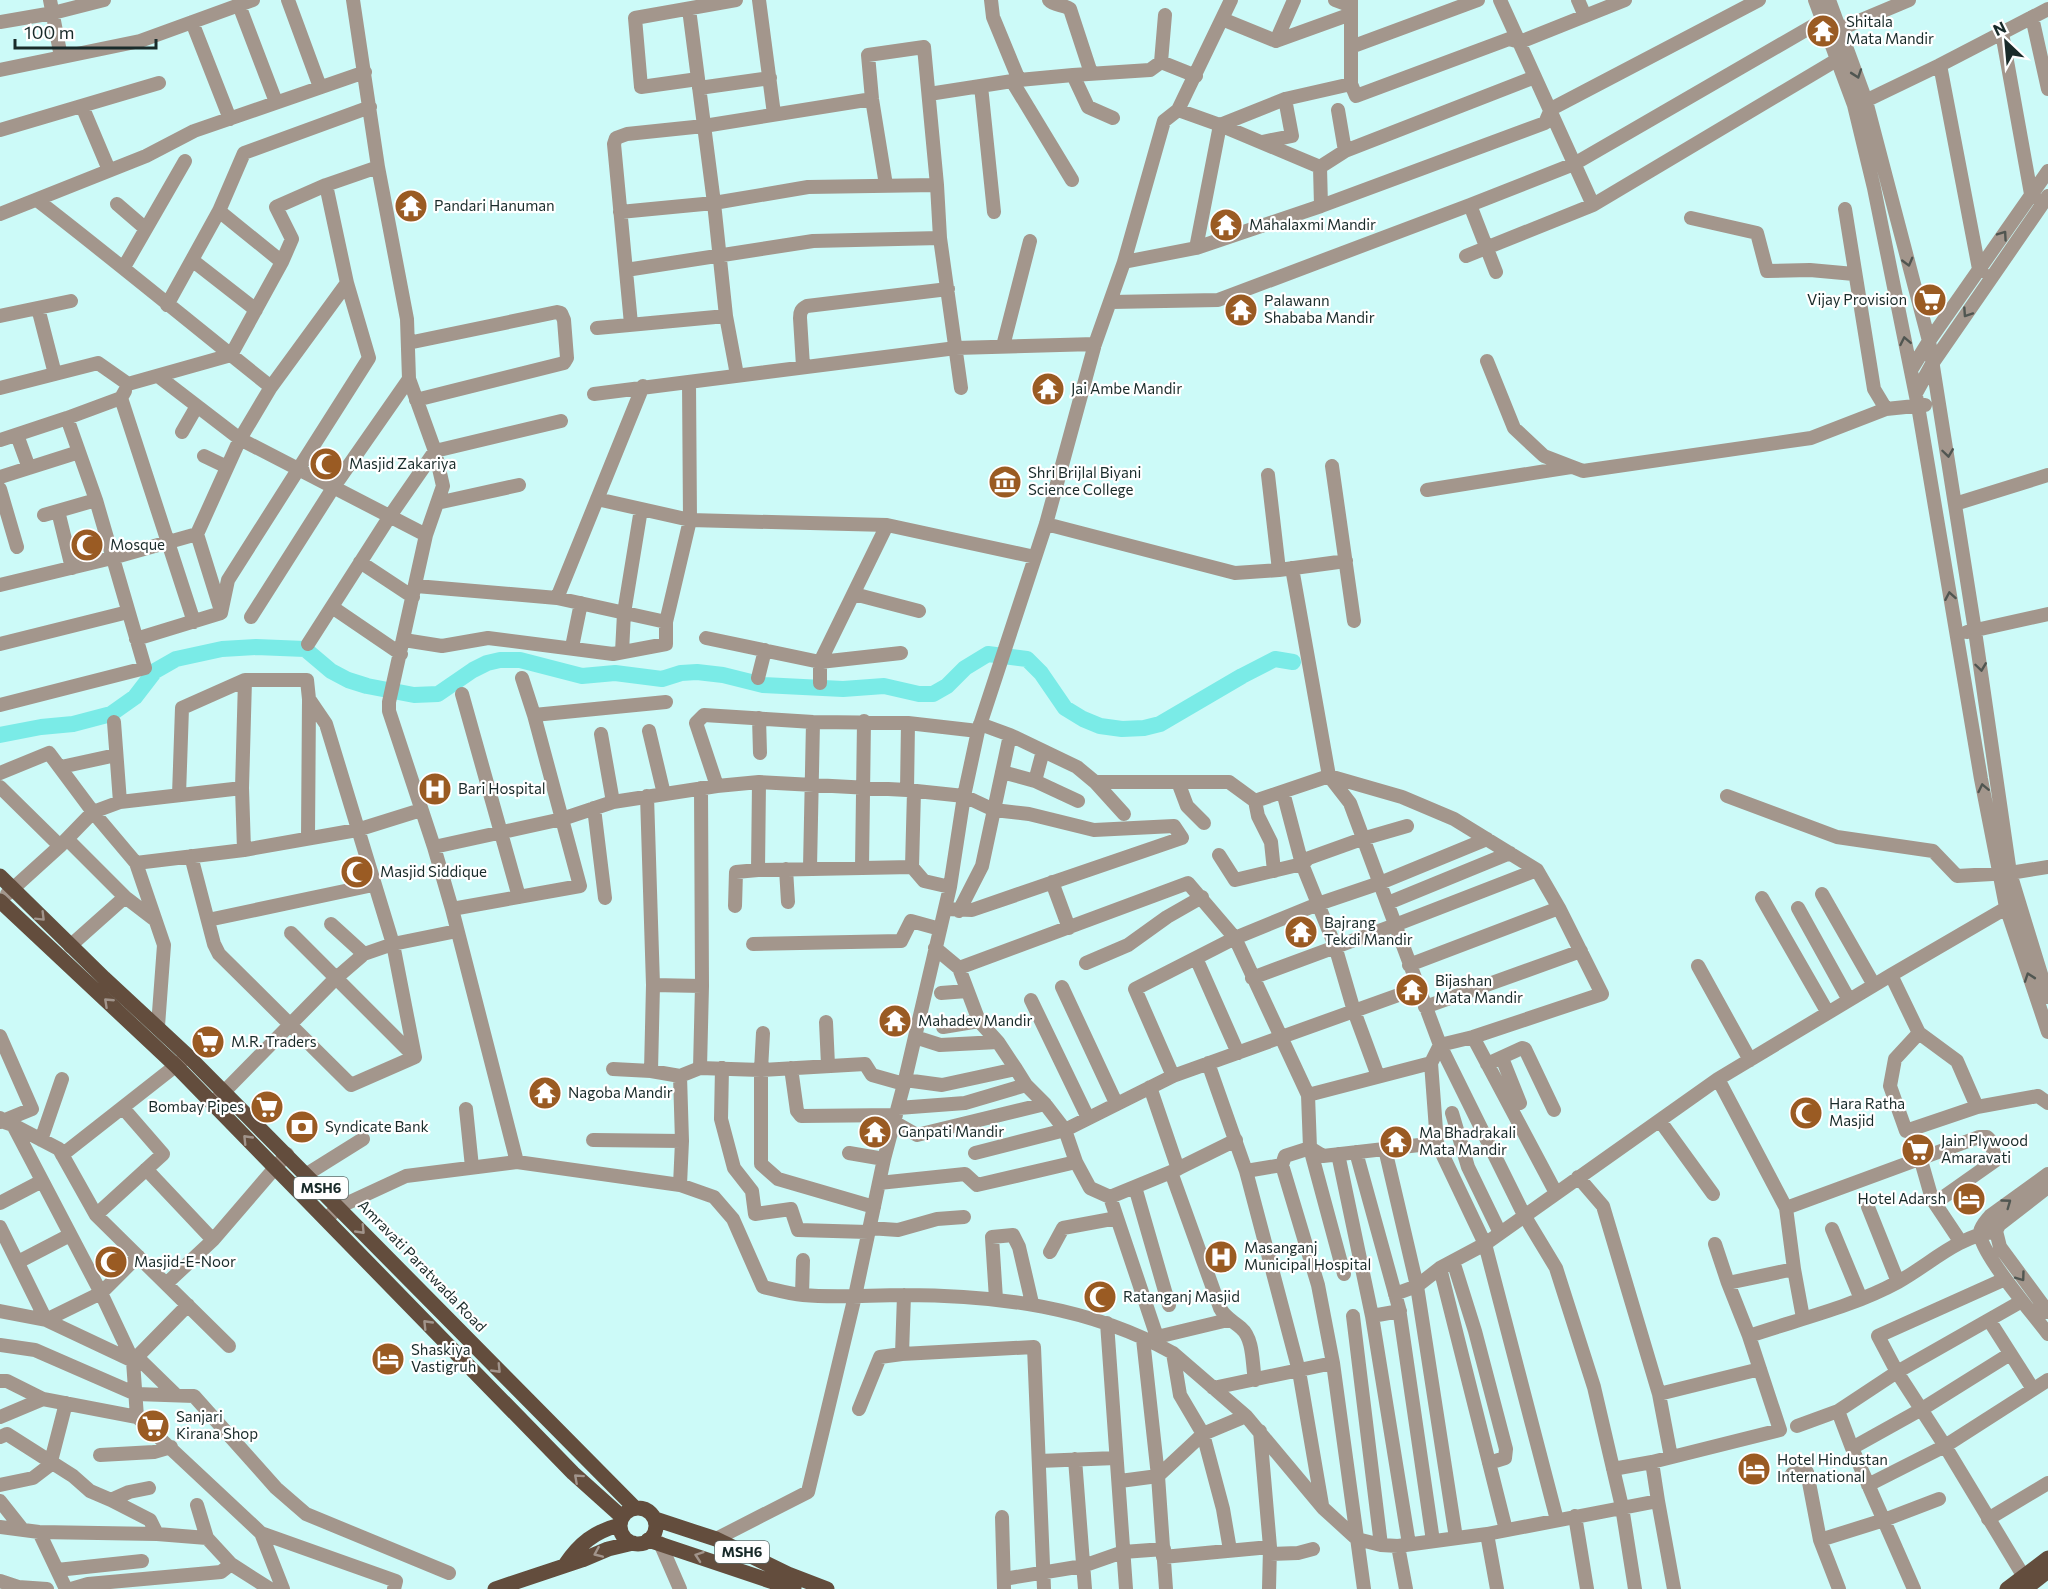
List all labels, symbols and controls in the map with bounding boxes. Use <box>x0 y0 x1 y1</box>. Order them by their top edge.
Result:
scale bar <box>15 12 156 50</box>
place label: Shitala Mata Mandir <box>1846 12 1934 47</box>
north arrow <box>1976 12 2036 72</box>
temple icon: Shitala Mata Mandir <box>1805 13 1841 49</box>
text: N <box>1990 17 2009 39</box>
text: 100 m <box>24 21 74 43</box>
one-way arrow <box>1849 68 1862 79</box>
temple icon: Pandari Hanuman <box>393 188 429 224</box>
place label: Pandari Hanuman <box>434 196 555 214</box>
temple icon: Mahalaxmi Mandir <box>1208 207 1244 243</box>
place label: Mahalaxmi Mandir <box>1249 215 1376 233</box>
one-way arrow <box>1996 231 2007 242</box>
one-way arrow <box>1901 257 1913 267</box>
supermarket icon: Vijay Provision <box>1912 282 1948 318</box>
place label: Vijay Provision <box>1807 290 1907 308</box>
place label: Palawann Shababa Mandir <box>1264 291 1375 326</box>
temple icon: Palawann Shababa Mandir <box>1223 292 1259 328</box>
one-way arrow <box>1963 307 1974 318</box>
one-way arrow <box>1900 337 1913 347</box>
temple icon: Jai Ambe Mandir <box>1030 371 1066 407</box>
place label: Jai Ambe Mandir <box>1071 379 1182 397</box>
mosque icon: Masjid Zakariya <box>308 446 344 482</box>
one-way arrow <box>1941 449 1953 458</box>
place label: Masjid Zakariya <box>349 454 456 472</box>
place label: Shri Brijlal Biyani Science College <box>1028 463 1141 498</box>
museum icon: Shri Brijlal Biyani Science College <box>987 464 1023 500</box>
mosque icon: Mosque <box>69 527 105 563</box>
place label: Mosque <box>110 535 165 553</box>
one-way arrow <box>1944 591 1957 601</box>
one-way arrow <box>1974 662 1986 671</box>
hospital icon: Bari Hospital <box>417 771 453 807</box>
place label: Bari Hospital <box>458 779 546 797</box>
one-way arrow <box>1977 783 1990 793</box>
mosque icon: Masjid Siddique <box>339 854 375 890</box>
place label: Masjid Siddique <box>380 862 487 880</box>
one-way arrow <box>34 910 45 921</box>
place label: Bajrang Tekdi Mandir <box>1324 913 1413 948</box>
temple icon: Bajrang Tekdi Mandir <box>1283 914 1319 950</box>
place label: Bijashan Mata Mandir <box>1435 971 1523 1006</box>
temple icon: Bijashan Mata Mandir <box>1394 972 1430 1008</box>
one-way arrow <box>2024 972 2036 983</box>
one-way arrow <box>104 998 114 1009</box>
temple icon: Mahadev Mandir <box>877 1003 913 1039</box>
place label: Mahadev Mandir <box>918 1011 1033 1029</box>
supermarket icon: M.R. Traders <box>190 1024 226 1060</box>
place label: M.R. Traders <box>231 1032 317 1050</box>
temple icon: Nagoba Mandir <box>527 1075 563 1111</box>
place label: Nagoba Mandir <box>568 1083 673 1101</box>
supermarket icon: Bombay Pipes <box>249 1089 285 1125</box>
place label: Hara Ratha Masjid <box>1829 1094 1905 1129</box>
mosque icon: Hara Ratha Masjid <box>1788 1095 1824 1131</box>
place label: Bombay Pipes <box>148 1097 244 1115</box>
bank icon: Syndicate Bank <box>284 1109 320 1145</box>
temple icon: Ganpati Mandir <box>857 1114 893 1150</box>
place label: Syndicate Bank <box>325 1117 429 1135</box>
place label: Ganpati Mandir <box>898 1122 1004 1140</box>
place label: Ma Bhadrakali Mata Mandir <box>1419 1123 1516 1158</box>
temple icon: Ma Bhadrakali Mata Mandir <box>1378 1124 1414 1160</box>
place label: Jain Plywood Amaravati <box>1941 1131 2028 1166</box>
supermarket icon: Jain Plywood Amaravati <box>1900 1132 1936 1168</box>
one-way arrow <box>243 1135 254 1145</box>
road number: MSH6 <box>294 1177 348 1199</box>
hotel icon: Hotel Adarsh <box>1951 1181 1987 1217</box>
place label: Hotel Adarsh <box>1858 1189 1946 1207</box>
street label: Amravati Paratwada Road <box>355 1196 490 1335</box>
one-way arrow <box>2000 1200 2011 1211</box>
one-way arrow <box>353 1222 364 1233</box>
place label: Masanganj Municipal Hospital <box>1244 1238 1371 1273</box>
hospital icon: Masanganj Municipal Hospital <box>1203 1239 1239 1275</box>
mosque icon: Masjid-E-Noor <box>93 1244 129 1280</box>
place label: Masjid-E-Noor <box>134 1252 236 1270</box>
one-way arrow <box>2014 1270 2025 1281</box>
mosque icon: Ratanganj Masjid <box>1082 1279 1118 1315</box>
place label: Ratanganj Masjid <box>1123 1287 1240 1305</box>
one-way arrow <box>423 1320 434 1330</box>
place label: Shaskiya Vastigruh <box>411 1340 476 1375</box>
hotel icon: Shaskiya Vastigruh <box>370 1341 406 1377</box>
one-way arrow <box>490 1361 501 1372</box>
place label: Sanjari Kirana Shop <box>176 1407 258 1442</box>
supermarket icon: Sanjari Kirana Shop <box>135 1408 171 1444</box>
place label: Hotel Hindustan International <box>1777 1450 1888 1485</box>
hotel icon: Hotel Hindustan International <box>1736 1451 1772 1487</box>
one-way arrow <box>574 1474 585 1485</box>
road number: MSH6 <box>715 1541 769 1563</box>
one-way arrow <box>594 1546 605 1558</box>
one-way arrow <box>694 1551 705 1564</box>

